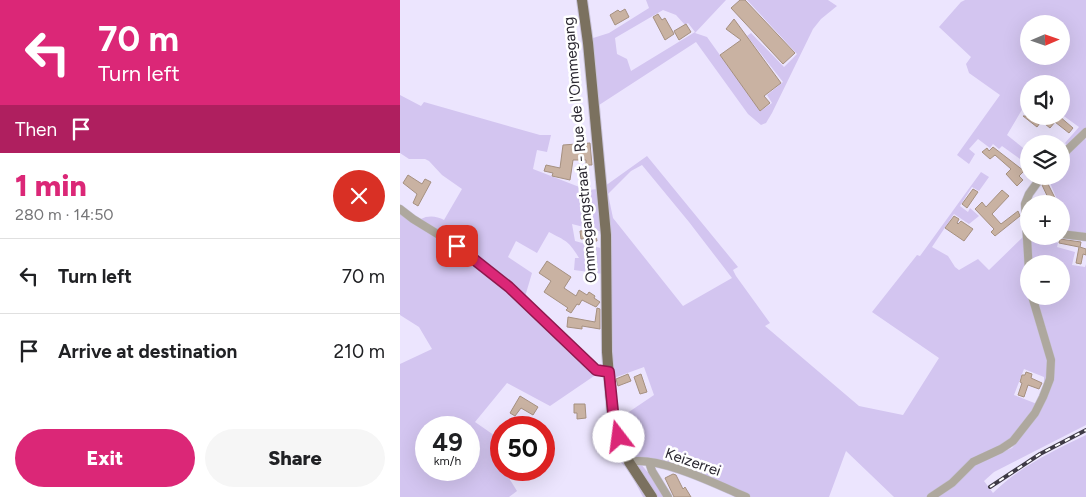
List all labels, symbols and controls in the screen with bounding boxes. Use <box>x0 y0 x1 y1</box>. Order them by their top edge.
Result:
north arrow <box>1020 15 1070 65</box>
map controls <box>1020 15 1070 305</box>
street label: Ommegangstraat - Rue de l'Ommegang <box>559 16 601 284</box>
text: 70 m <box>98 18 179 60</box>
icon: left <box>15 20 80 85</box>
text: Turn left <box>98 60 180 87</box>
button: sound <box>1020 75 1070 125</box>
icon: arrive <box>67 115 95 143</box>
text: Then <box>15 118 57 141</box>
button: layers <box>1020 135 1070 185</box>
text: 1 min <box>15 167 87 204</box>
button: close <box>333 170 385 222</box>
button: + <box>1020 195 1070 245</box>
text: 280 m · 14:50 <box>15 205 114 224</box>
pin <box>436 225 478 267</box>
icon: arrive <box>443 232 471 260</box>
button: − <box>1020 255 1070 305</box>
icon: left <box>15 262 43 290</box>
text: Turn left <box>58 265 132 288</box>
text: 70 m <box>342 265 385 288</box>
icon: arrive <box>15 337 43 365</box>
text: Arrive at destination <box>58 340 237 363</box>
text: 210 m <box>333 340 385 363</box>
position arrow <box>592 410 644 462</box>
speed limit sign: 50 <box>490 416 555 481</box>
text: 49 <box>432 427 463 457</box>
button: Exit <box>15 429 195 487</box>
button: Share <box>205 429 385 487</box>
street label: Keizerrei <box>663 444 723 480</box>
text: km/h <box>434 454 461 468</box>

